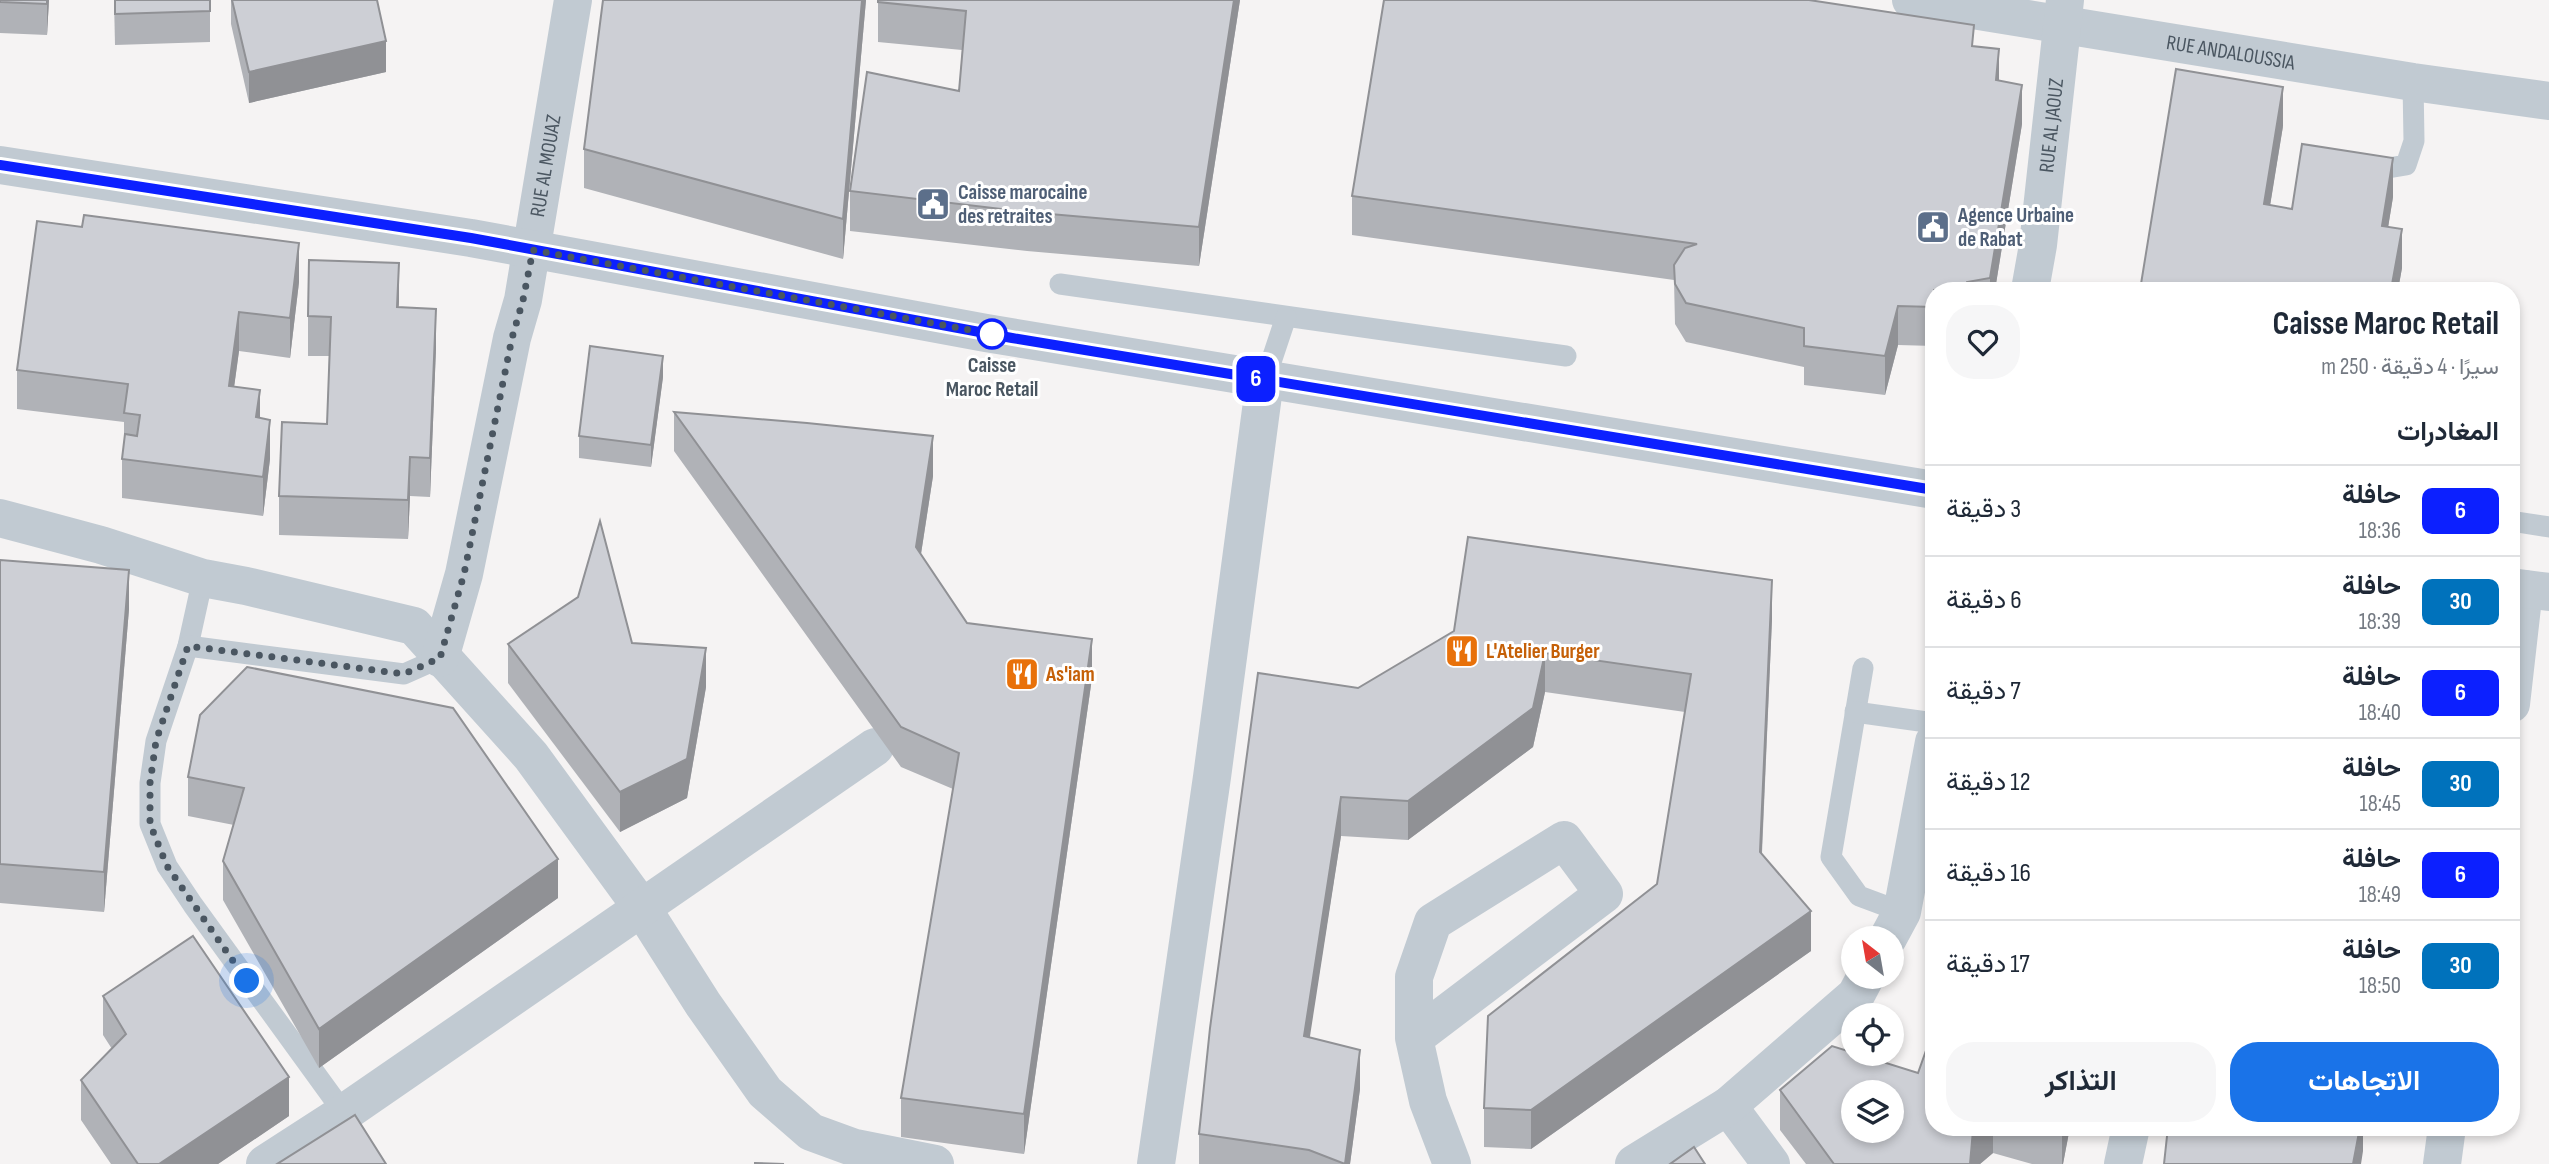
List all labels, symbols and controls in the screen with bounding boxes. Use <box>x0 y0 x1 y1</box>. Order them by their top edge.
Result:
street label: RUE ANDALOUSSIA <box>2165 30 2298 76</box>
street label: RUE AL JAOUZ <box>2034 77 2069 174</box>
street label: RUE AL MOUAZ <box>525 112 567 219</box>
place label: Caisse marocaine des retraites <box>958 180 1087 229</box>
public building icon: Caisse marocaine des retraites <box>914 185 952 223</box>
place label: Agence Urbaine de Rabat <box>1957 203 2074 252</box>
public building icon: Agence Urbaine de Rabat <box>1914 208 1952 246</box>
text: Caisse Maroc Retail <box>2273 304 2499 344</box>
button: heart <box>1946 305 2020 379</box>
marker: Caisse Maroc Retail <box>977 319 1007 349</box>
place label: Caisse Maroc Retail <box>946 353 1038 402</box>
text: سيرًا · 4 دقيقة · 250 m <box>2321 353 2499 381</box>
line badge: 6 <box>1233 356 1279 402</box>
text: 6 <box>1250 364 1262 393</box>
text: المغادرات <box>2397 417 2499 448</box>
text: حافلة <box>2342 480 2401 511</box>
text: 3 دقيقة <box>1946 494 2021 525</box>
text: 6 <box>2455 496 2466 525</box>
text: 18:36 <box>2359 517 2401 545</box>
text: حافلة <box>2342 571 2401 602</box>
text: 6 دقيقة <box>1946 585 2022 616</box>
text: 30 <box>2449 587 2472 616</box>
text: 18:39 <box>2359 608 2401 636</box>
restaurant icon: L'Atelier Burger <box>1443 632 1481 670</box>
place label: L'Atelier Burger <box>1486 639 1600 664</box>
restaurant icon: As'iam <box>1003 655 1041 693</box>
place label: As'iam <box>1045 662 1095 687</box>
text: حافلة <box>2342 662 2401 693</box>
text: 7 دقيقة <box>1946 676 2021 707</box>
text: 6 <box>2455 678 2466 707</box>
text: 18:40 <box>2359 699 2401 727</box>
text: حافلة <box>2342 753 2401 784</box>
text: 12 دقيقة <box>1946 767 2030 798</box>
text: 30 <box>2449 769 2472 798</box>
text: 18:45 <box>2360 790 2401 818</box>
text: حافلة <box>2342 844 2401 875</box>
text: 16 دقيقة <box>1946 858 2031 889</box>
text: 6 <box>2455 860 2466 889</box>
text: 18:49 <box>2359 881 2401 909</box>
north arrow <box>1841 926 1904 989</box>
map controls <box>1841 926 1904 1143</box>
text: حافلة <box>2342 935 2401 966</box>
text: 17 دقيقة <box>1946 949 2030 980</box>
text: 30 <box>2449 951 2472 980</box>
your location <box>229 963 264 998</box>
text: 18:50 <box>2359 972 2401 1000</box>
button: locate <box>1841 1003 1904 1066</box>
button: التذاكر <box>1946 1042 2216 1122</box>
button: الاتجاهات <box>2230 1042 2499 1122</box>
button: layers <box>1841 1080 1904 1143</box>

